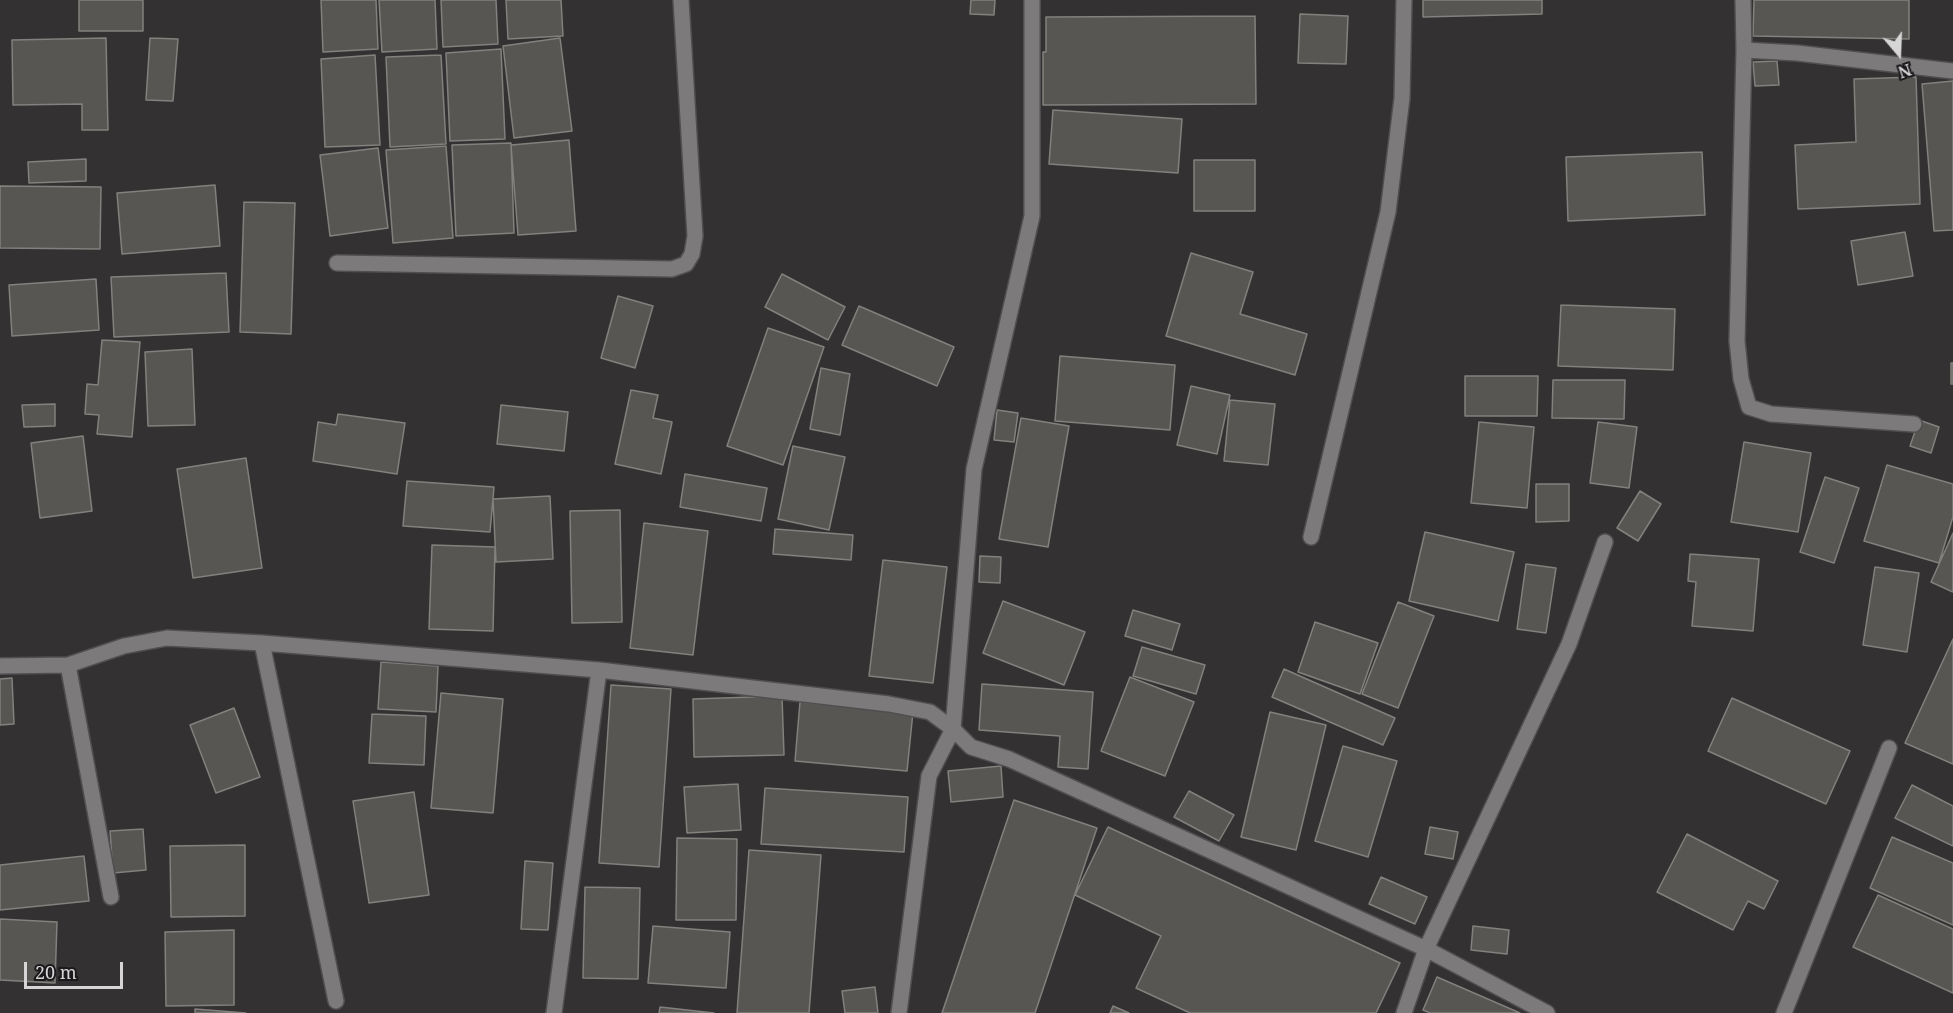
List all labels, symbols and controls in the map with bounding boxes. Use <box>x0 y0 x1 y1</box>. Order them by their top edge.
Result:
north arrow <box>1869 24 1929 84</box>
text: N <box>1895 59 1914 83</box>
scale bar <box>27 950 126 988</box>
text: 20 m <box>35 960 77 984</box>

